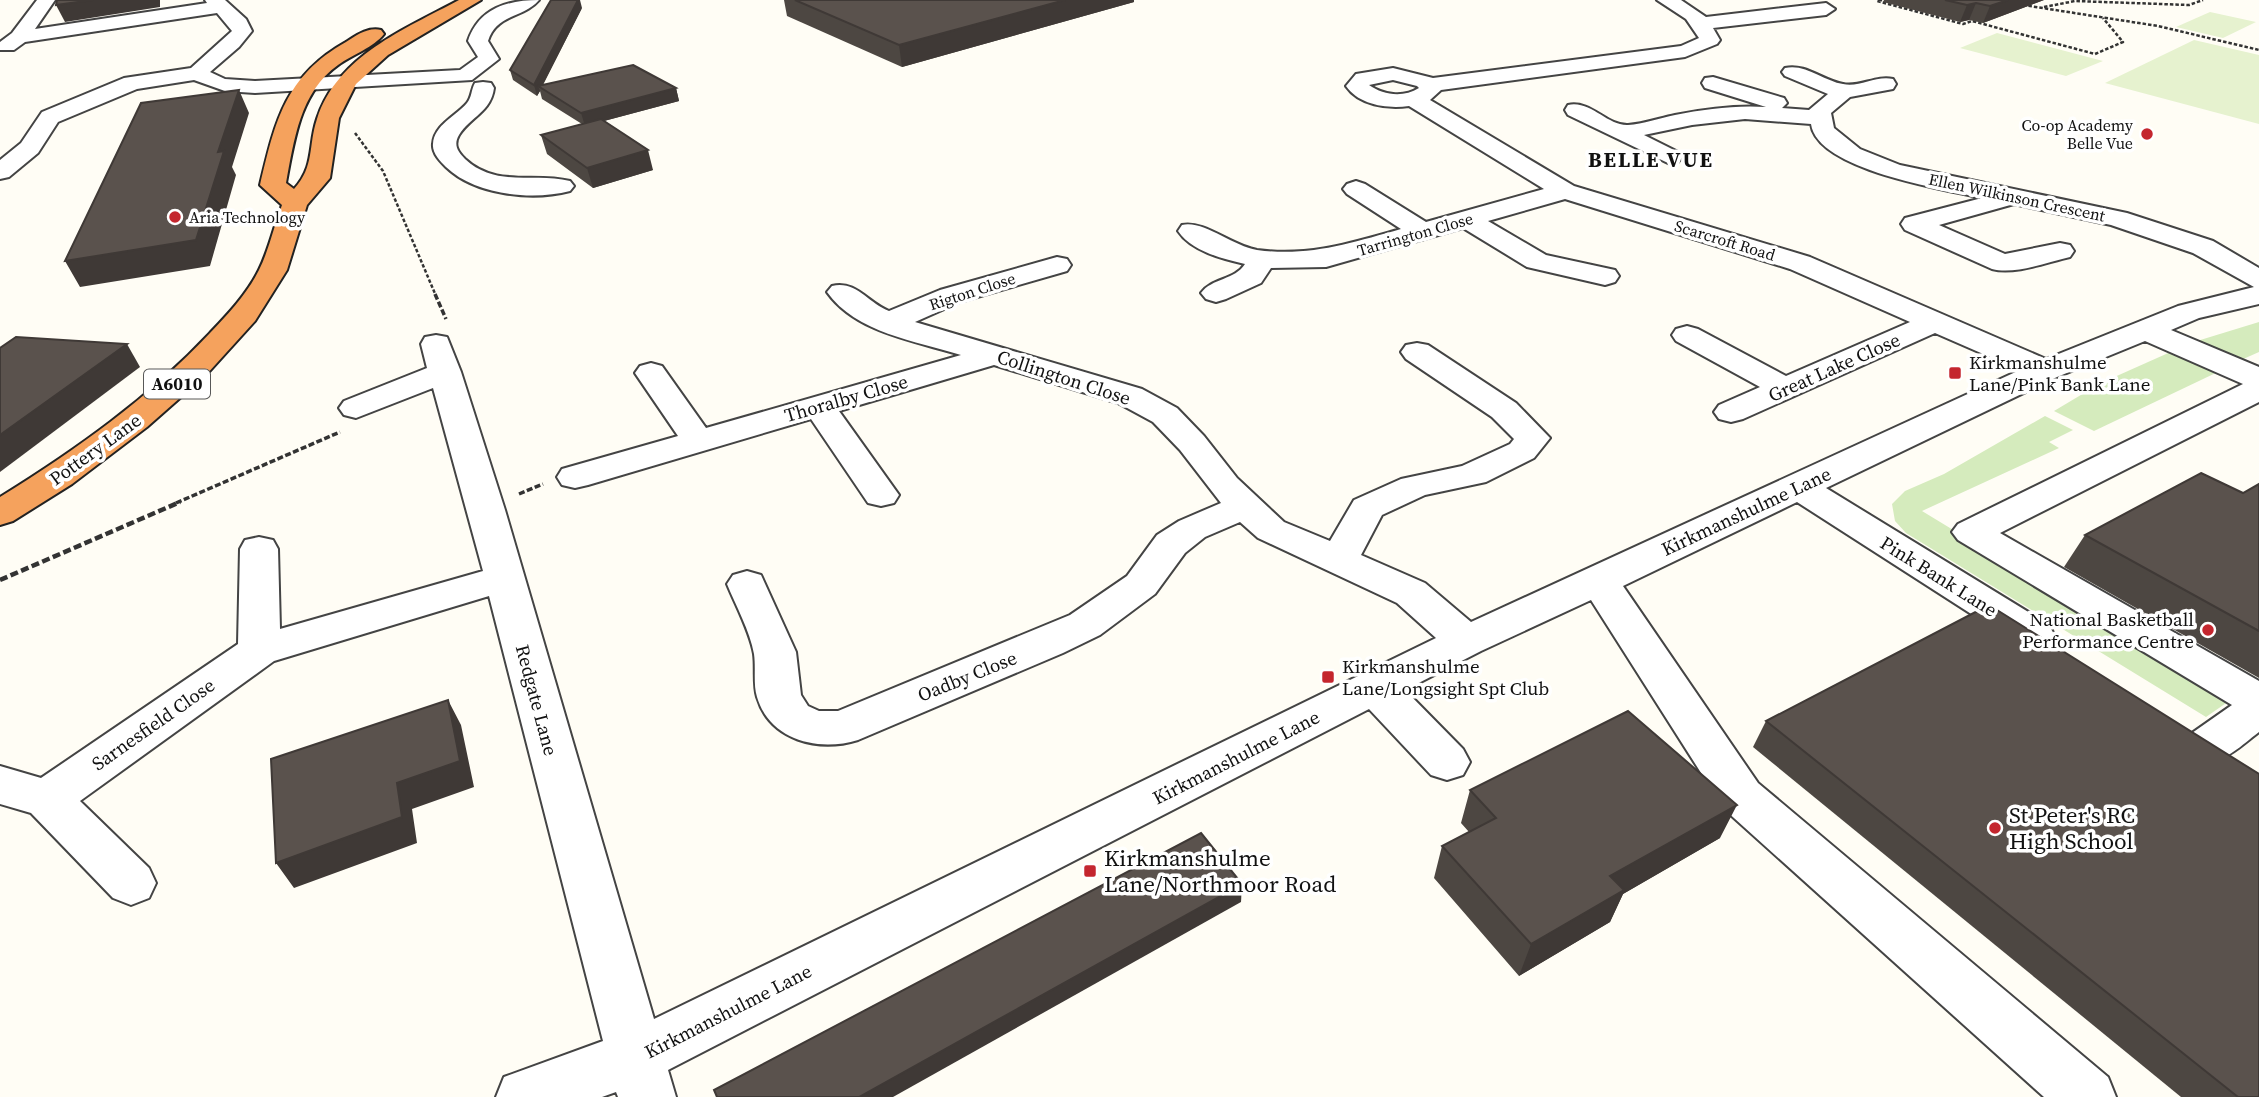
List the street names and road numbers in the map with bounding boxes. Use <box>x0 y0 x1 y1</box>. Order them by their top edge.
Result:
street label: Ellen Wilkinson Crescent <box>1927 168 2108 227</box>
street label: Tarrington Close <box>1355 207 1475 261</box>
street label: Scarcroft Road <box>1672 214 1778 266</box>
street label: Rigton Close <box>926 267 1018 315</box>
street label: Great Lake Close <box>1764 326 1904 408</box>
street label: Collington Close <box>994 343 1134 411</box>
street label: Thoralby Close <box>781 368 911 428</box>
road number: A6010 <box>144 370 210 398</box>
street label: Pottery Lane <box>44 407 146 491</box>
street label: Kirkmanshulme Lane <box>1657 460 1835 562</box>
street label: Pink Bank Lane <box>1876 530 2002 622</box>
street label: Redgate Lane <box>510 642 564 758</box>
street label: Oadby Close <box>914 644 1020 708</box>
street label: Sarnesfield Close <box>86 672 220 776</box>
street label: Kirkmanshulme Lane <box>1148 704 1324 810</box>
street label: Kirkmanshulme Lane <box>640 958 816 1064</box>

